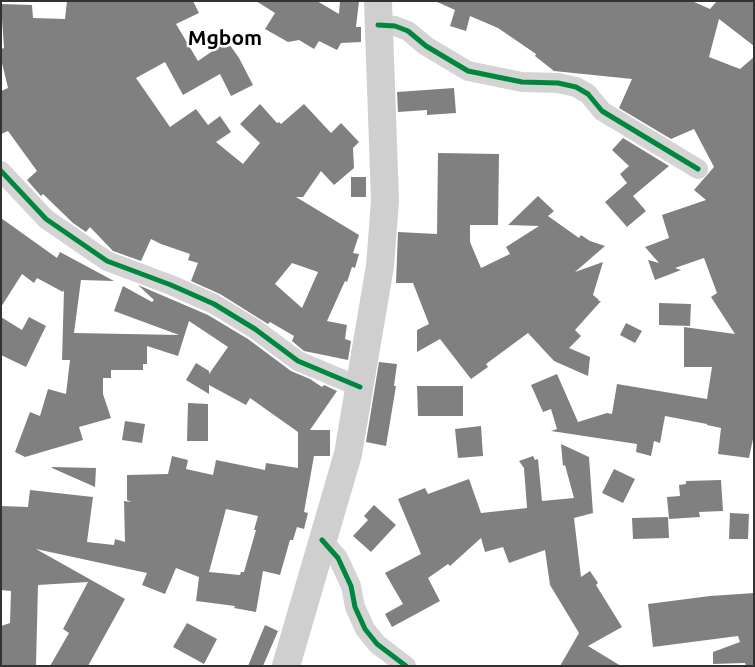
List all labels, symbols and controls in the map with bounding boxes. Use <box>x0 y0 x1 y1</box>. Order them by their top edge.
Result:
district label: Mgbom <box>188 25 262 51</box>

